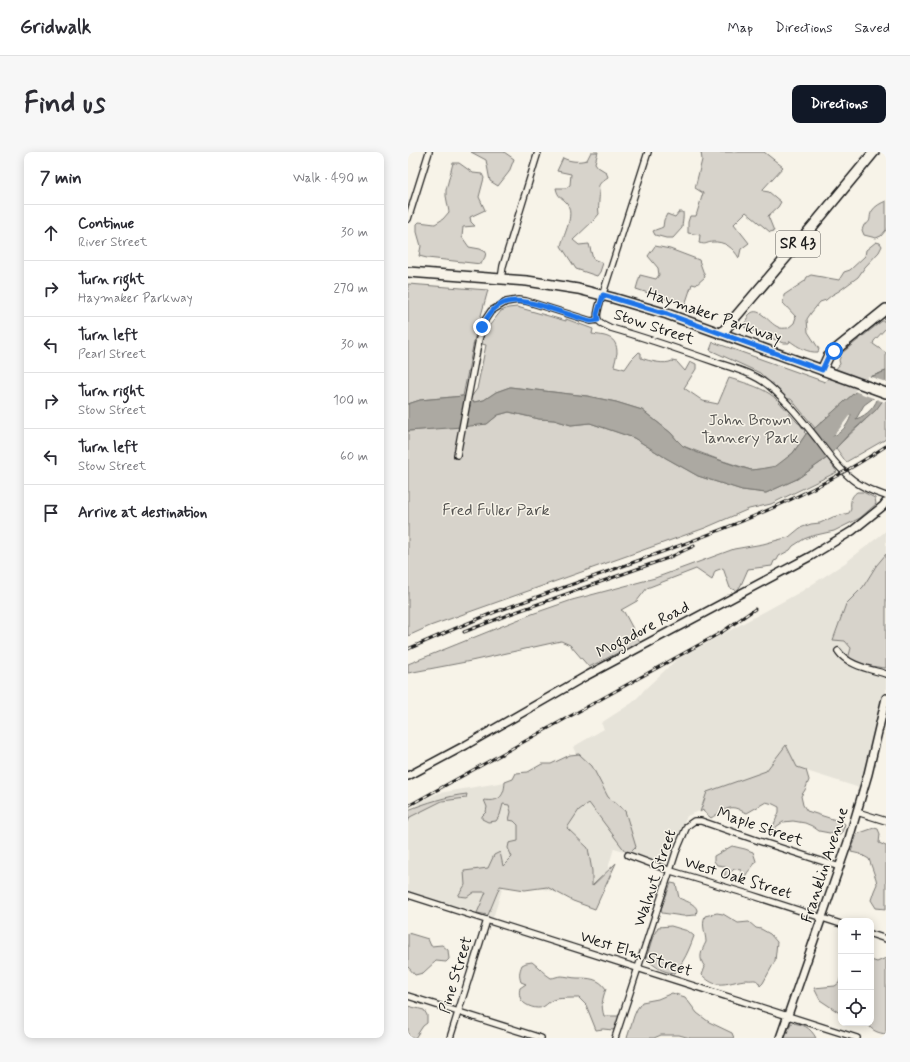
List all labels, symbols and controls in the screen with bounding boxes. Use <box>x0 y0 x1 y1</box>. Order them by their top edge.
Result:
text: Gridwalk <box>20 15 91 40</box>
text: Map <box>727 19 753 37</box>
text: Directions <box>775 19 833 37</box>
text: Saved <box>855 19 890 37</box>
button: Directions <box>792 85 886 123</box>
text: Find us <box>24 86 105 123</box>
text: 7 min <box>40 167 82 189</box>
text: Walk · 490 m <box>293 170 368 187</box>
text: Continue <box>78 214 134 234</box>
icon: ahead <box>40 222 62 244</box>
text: 30 m <box>341 224 368 241</box>
road number: SR 43 <box>776 231 820 257</box>
text: River Street <box>78 234 148 251</box>
text: Turn right <box>78 270 145 290</box>
icon: right <box>40 278 62 300</box>
text: 270 m <box>333 280 368 297</box>
street label: Haymaker Parkway <box>644 283 784 349</box>
text: Haymaker Parkway <box>78 290 193 307</box>
street label: Stow Street <box>611 304 698 350</box>
route end <box>473 318 491 336</box>
text: Turn left <box>78 326 138 346</box>
icon: left <box>40 334 62 356</box>
text: 30 m <box>341 336 368 353</box>
route start <box>825 342 843 360</box>
text: Pearl Street <box>78 346 146 363</box>
text: Turn right <box>78 382 145 402</box>
icon: right <box>40 390 62 412</box>
text: 100 m <box>333 392 368 409</box>
text: Stow Street <box>78 402 146 419</box>
park label: John Brown Tannery Park <box>701 410 799 449</box>
text: Turn left <box>78 438 138 458</box>
icon: left <box>40 446 62 468</box>
text: 60 m <box>340 448 368 465</box>
text: Stow Street <box>78 458 146 475</box>
park label: Fred Fuller Park <box>442 500 550 521</box>
icon: arrive <box>40 502 62 524</box>
text: Arrive at destination <box>78 503 207 523</box>
street label: Mogadore Road <box>593 597 694 664</box>
street label: Maple Street <box>714 802 807 852</box>
street label: Franklin Avenue <box>796 804 854 926</box>
street label: Walnut Street <box>629 827 681 929</box>
street label: West Oak Street <box>682 852 794 904</box>
map controls <box>838 918 874 1026</box>
button: + <box>838 918 874 954</box>
street label: West Elm Street <box>577 926 695 982</box>
street label: Pine Street <box>434 933 478 1016</box>
button: − <box>838 954 874 990</box>
button: locate <box>838 990 874 1026</box>

